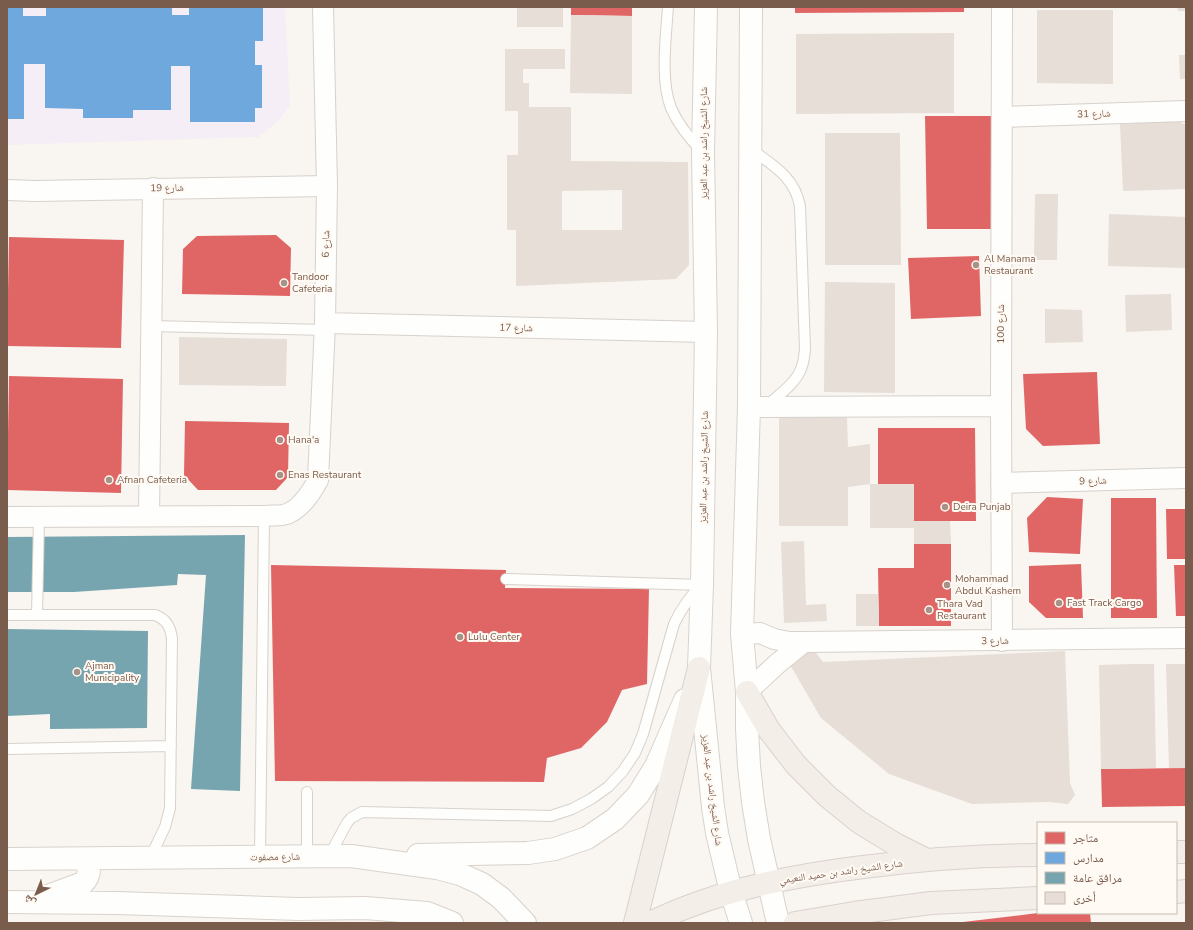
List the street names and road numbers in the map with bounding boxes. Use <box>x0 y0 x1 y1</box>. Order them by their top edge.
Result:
street label: شارع الشيخ راشد بن عبد العزيز <box>697 86 711 200</box>
street label: شارع 31 <box>1077 106 1111 122</box>
street label: شارع 19 <box>150 181 184 195</box>
street label: شارع 6 <box>319 230 333 258</box>
street label: شارع 100 <box>994 304 1008 344</box>
street label: شارع 17 <box>499 321 533 335</box>
street label: شارع الشيخ راشد بن عبد العزيز <box>696 410 712 524</box>
street label: شارع 9 <box>1079 474 1107 488</box>
street label: شارع 3 <box>981 634 1009 648</box>
street label: شارع الشيخ راشد بن عبد العزيز <box>698 732 726 847</box>
street label: شارع مصفوت <box>250 850 301 864</box>
street label: شارع الشيخ راشد بن حميد النعيمي <box>778 856 904 888</box>

